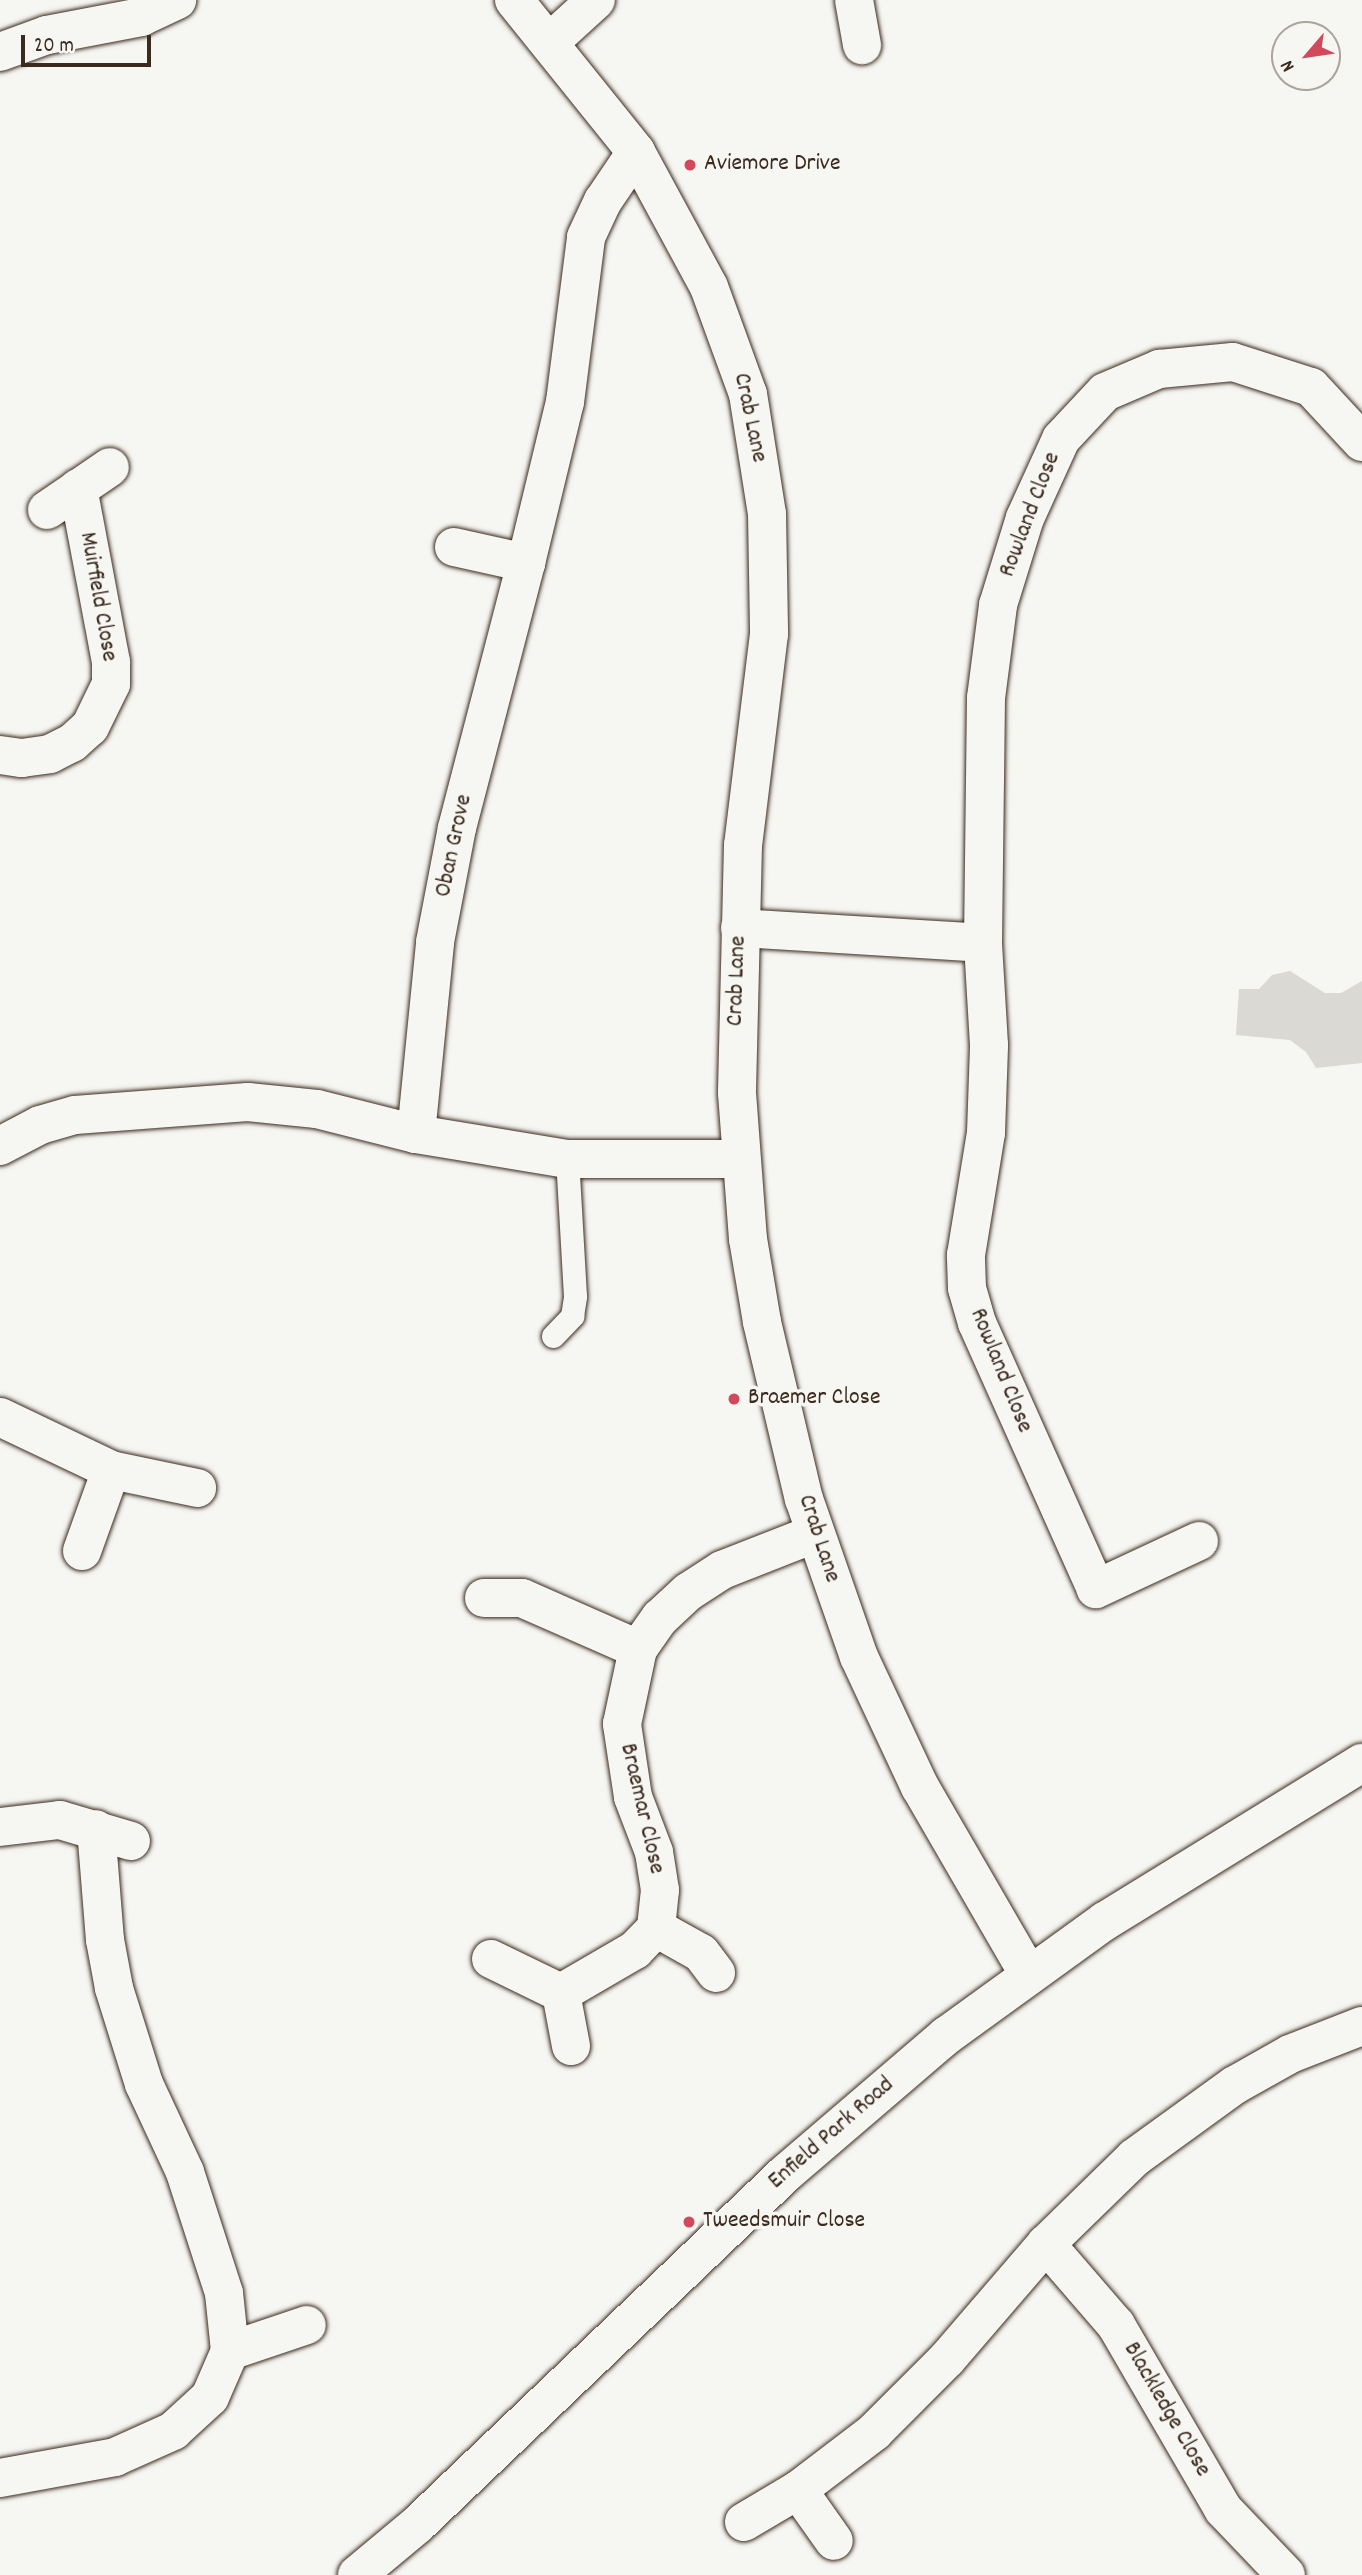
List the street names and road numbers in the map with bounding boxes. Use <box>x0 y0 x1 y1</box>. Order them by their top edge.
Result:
street label: Crab Lane <box>725 371 773 465</box>
street label: Rowland Close <box>994 448 1068 582</box>
street label: Muirfield Close <box>71 530 123 664</box>
street label: Oban Grove <box>430 792 480 900</box>
street label: Crab Lane <box>722 935 754 1027</box>
street label: Rowland Close <box>962 1305 1038 1437</box>
street label: Crab Lane <box>790 1491 846 1587</box>
street label: Braemar Close <box>612 1741 670 1877</box>
street label: Enfield Park Road <box>763 2072 901 2196</box>
street label: Blackledge Close <box>1116 2337 1216 2483</box>

